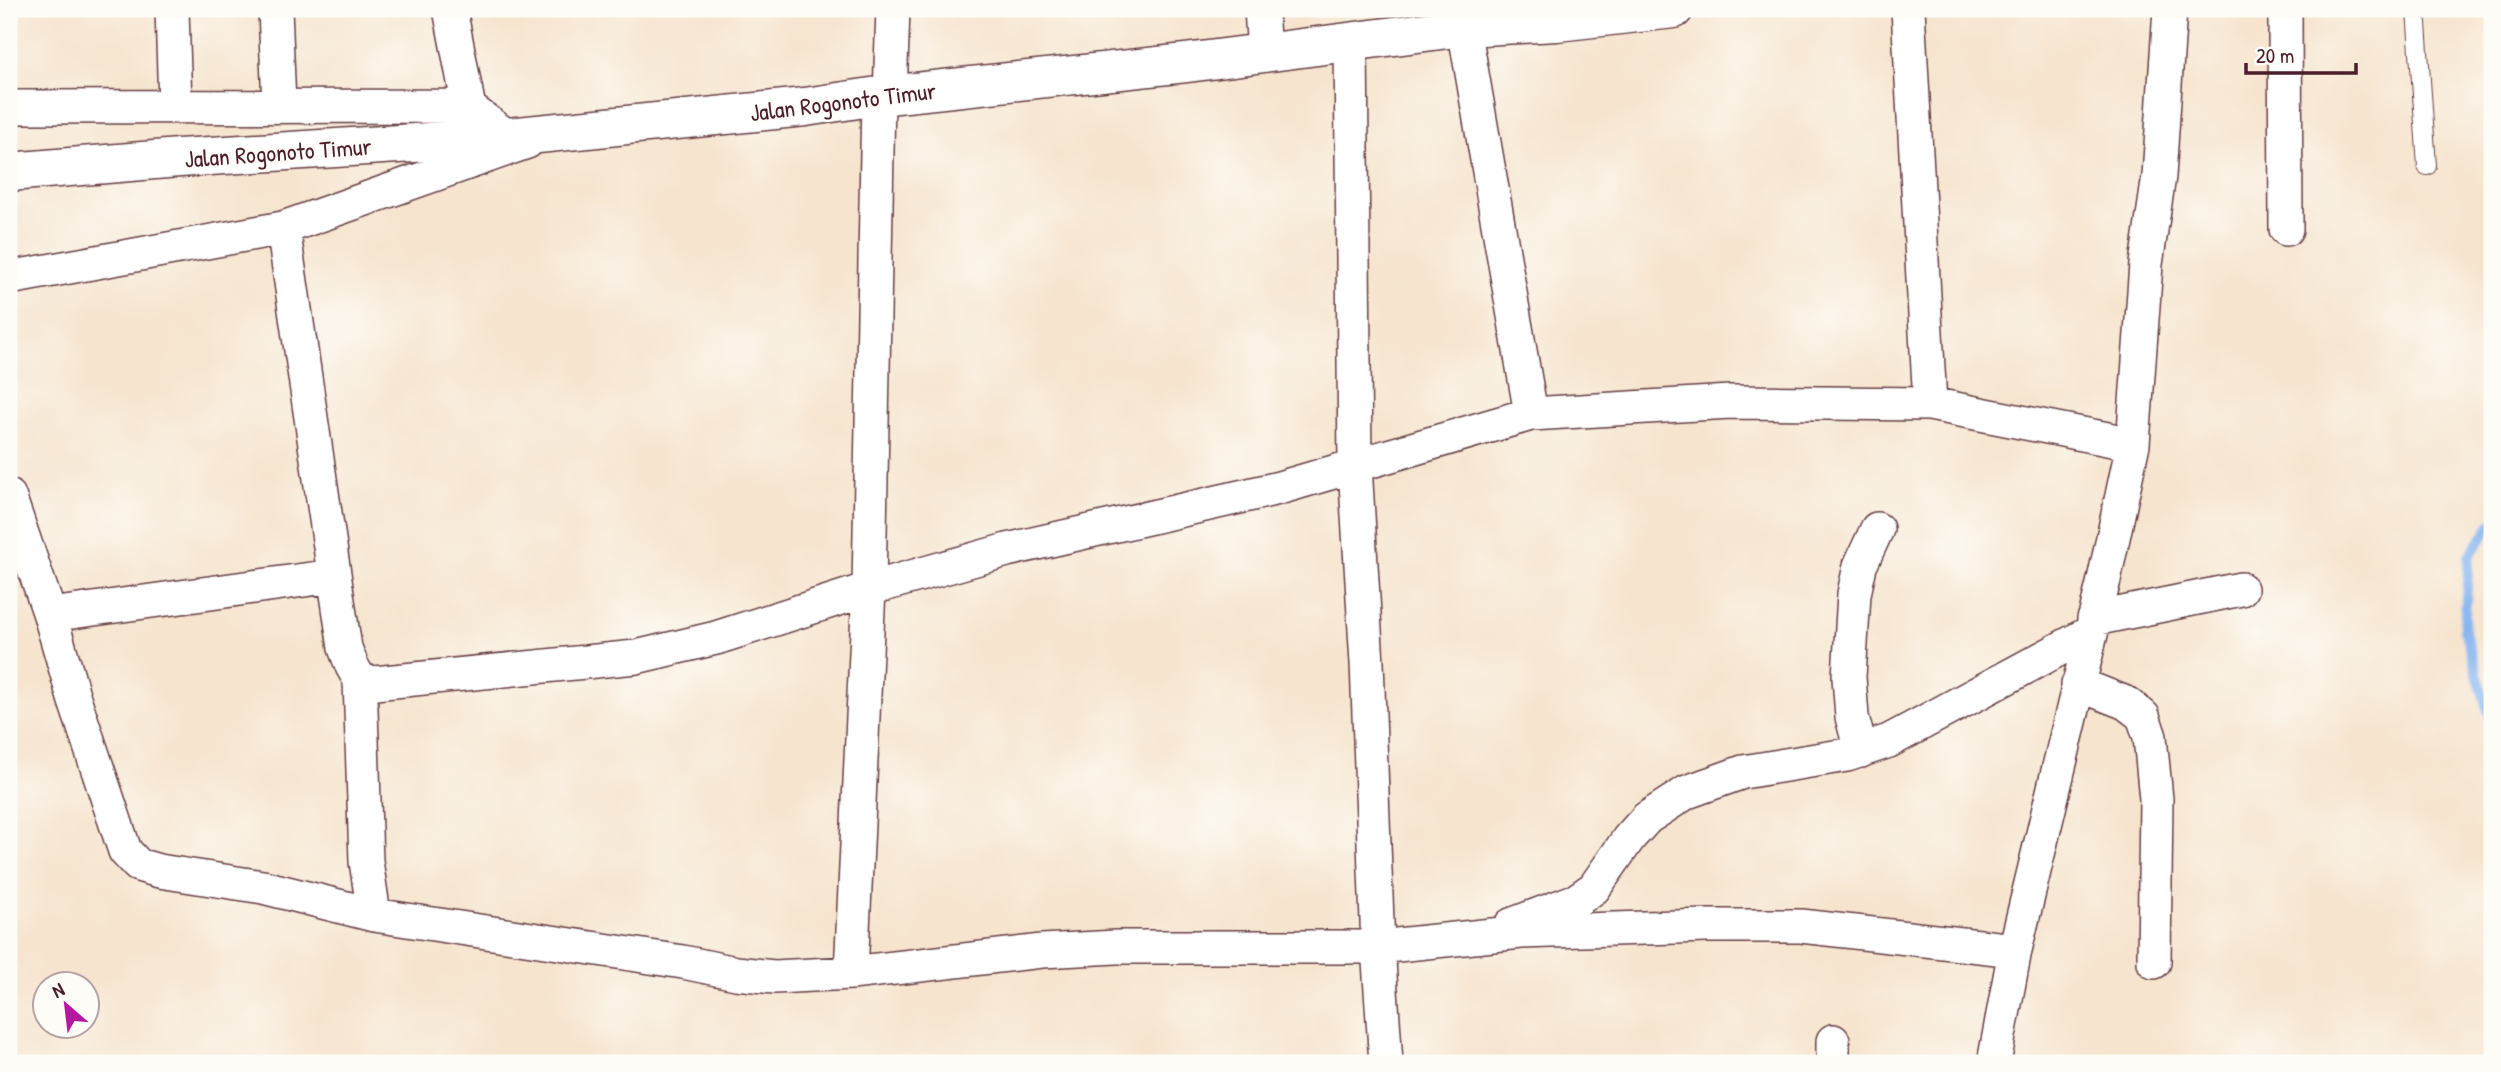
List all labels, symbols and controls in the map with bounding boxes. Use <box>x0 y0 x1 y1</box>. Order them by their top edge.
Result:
scale bar <box>2246 32 2356 76</box>
text: 20 m <box>2256 41 2294 70</box>
street label: Jalan Rogonoto Timur <box>748 74 938 128</box>
street label: Jalan Rogonoto Timur <box>184 130 372 174</box>
north arrow <box>32 970 102 1040</box>
text: N <box>47 976 69 1004</box>

